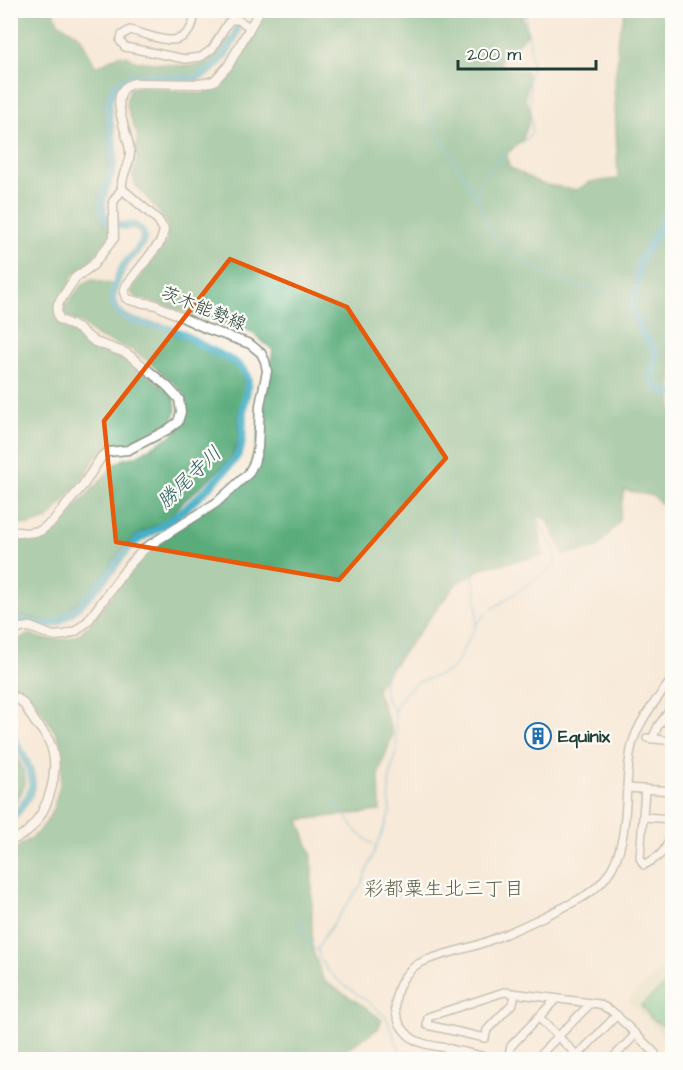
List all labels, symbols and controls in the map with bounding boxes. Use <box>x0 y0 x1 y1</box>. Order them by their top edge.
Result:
scale bar <box>458 33 596 71</box>
text: 200 m <box>467 42 521 67</box>
street label: 茨木能勢線 <box>157 280 250 337</box>
water label: 勝尾寺川 <box>151 440 228 516</box>
building icon: Equinix <box>523 721 553 751</box>
place label: Equinix <box>558 724 610 749</box>
district label: 彩都粟生北三丁目 <box>364 875 524 903</box>

